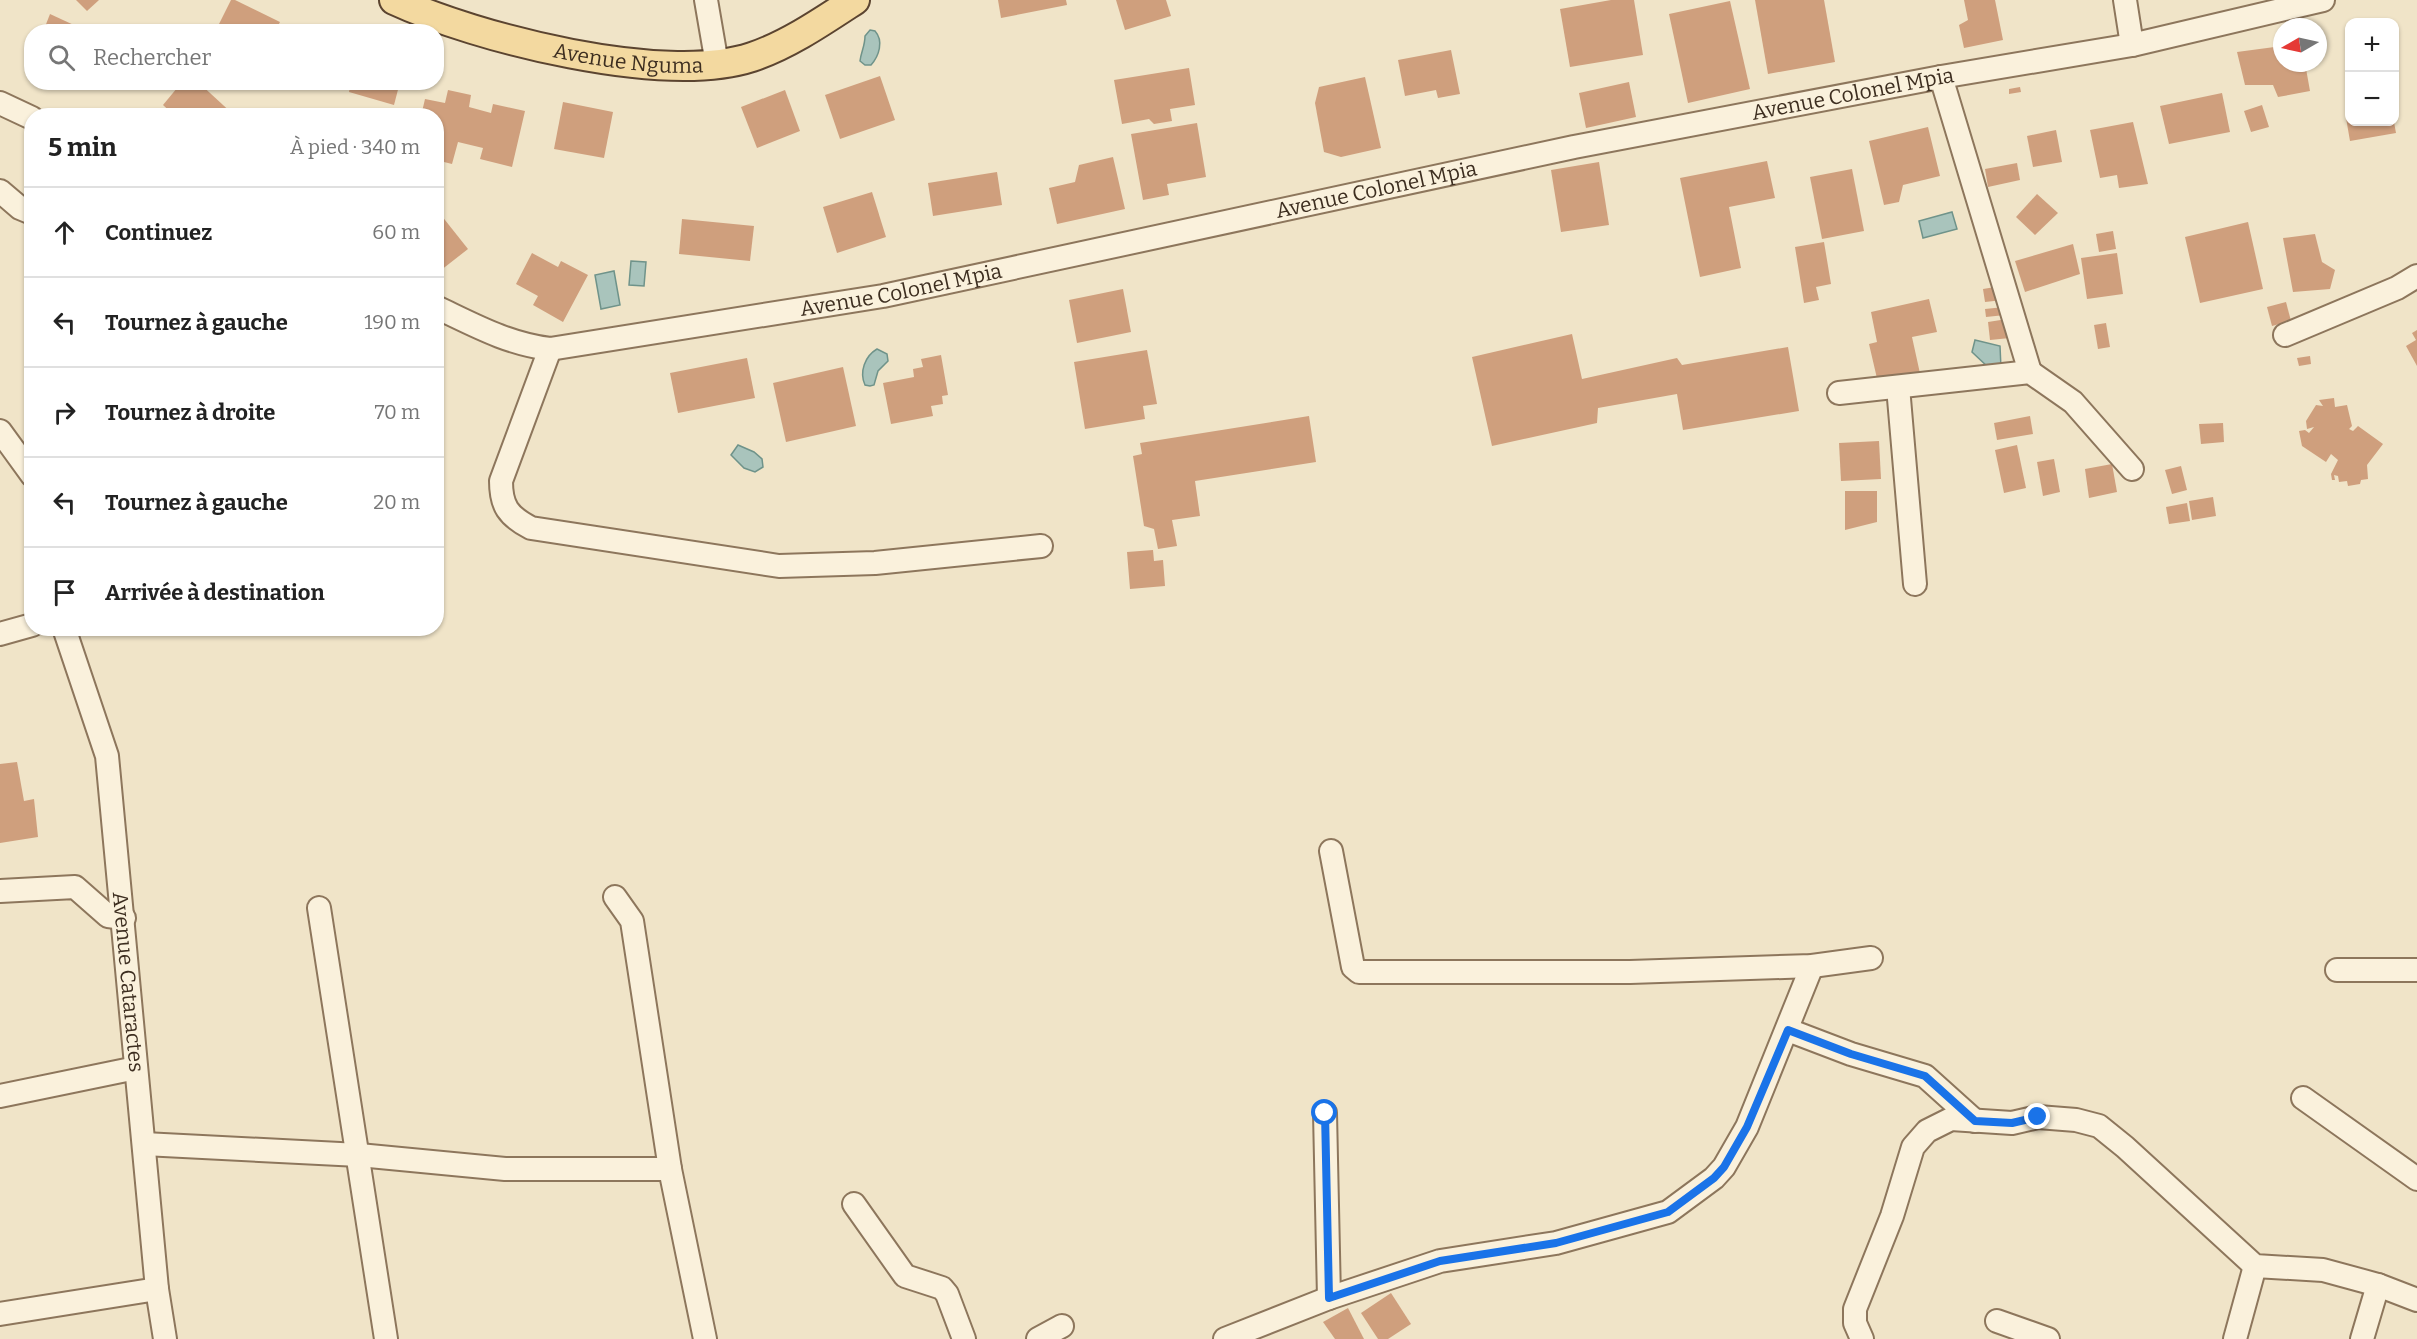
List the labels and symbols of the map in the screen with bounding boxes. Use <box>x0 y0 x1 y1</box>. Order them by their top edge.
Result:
north arrow <box>2273 18 2327 72</box>
street label: Avenue Nguma <box>551 37 704 79</box>
street label: Avenue Colonel Mpia <box>1750 62 1956 126</box>
street label: Avenue Colonel Mpia <box>1273 155 1480 224</box>
street label: Avenue Colonel Mpia <box>798 258 1005 322</box>
street label: Avenue Cataractes <box>107 891 150 1073</box>
route start <box>1311 1099 1337 1125</box>
route end <box>2024 1103 2050 1129</box>

